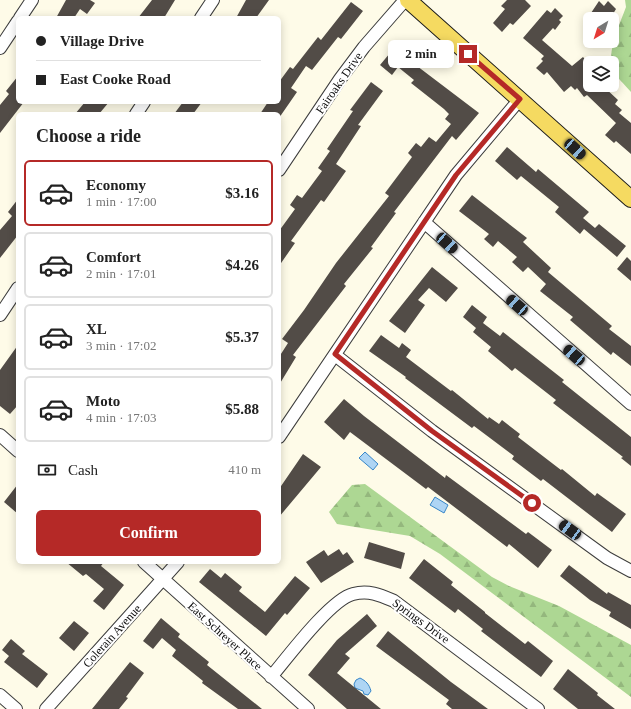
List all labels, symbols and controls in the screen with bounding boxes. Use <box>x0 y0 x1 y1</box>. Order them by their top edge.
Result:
north arrow <box>583 12 619 48</box>
map controls <box>583 12 619 92</box>
text: Village Drive <box>60 33 144 49</box>
callout: 2 min <box>388 40 454 68</box>
route end <box>459 45 477 63</box>
text: 2 min <box>405 46 437 61</box>
street label: Fairoaks Drive <box>313 50 365 116</box>
button: layers <box>583 56 619 92</box>
text: East Cooke Road <box>60 71 171 87</box>
text: Choose a ride <box>36 126 141 146</box>
car <box>562 137 588 161</box>
icon: car <box>38 175 74 211</box>
text: Economy <box>86 177 146 193</box>
text: $3.16 <box>225 185 259 201</box>
text: 1 min · 17:00 <box>86 194 156 209</box>
car <box>434 231 460 255</box>
icon: car <box>38 247 74 283</box>
text: Comfort <box>86 249 141 265</box>
text: $4.26 <box>225 257 259 273</box>
text: 2 min · 17:01 <box>86 266 156 281</box>
car <box>504 293 530 317</box>
icon: car <box>38 319 74 355</box>
text: XL <box>86 321 107 337</box>
text: $5.37 <box>225 329 259 345</box>
text: 3 min · 17:02 <box>86 338 156 353</box>
car <box>561 343 587 367</box>
icon: car <box>38 391 74 427</box>
text: Moto <box>86 393 120 409</box>
text: $5.88 <box>225 401 259 417</box>
text: 4 min · 17:03 <box>86 410 156 425</box>
icon: cash <box>36 459 58 481</box>
text: Cash <box>68 462 98 478</box>
text: 410 m <box>228 462 261 477</box>
route start <box>523 494 541 512</box>
button: Confirm <box>36 510 261 556</box>
car <box>557 518 583 542</box>
street label: Springs Drive <box>390 596 452 646</box>
street label: East Schreyer Place <box>185 599 265 673</box>
street label: Colerain Avenue <box>80 602 144 670</box>

